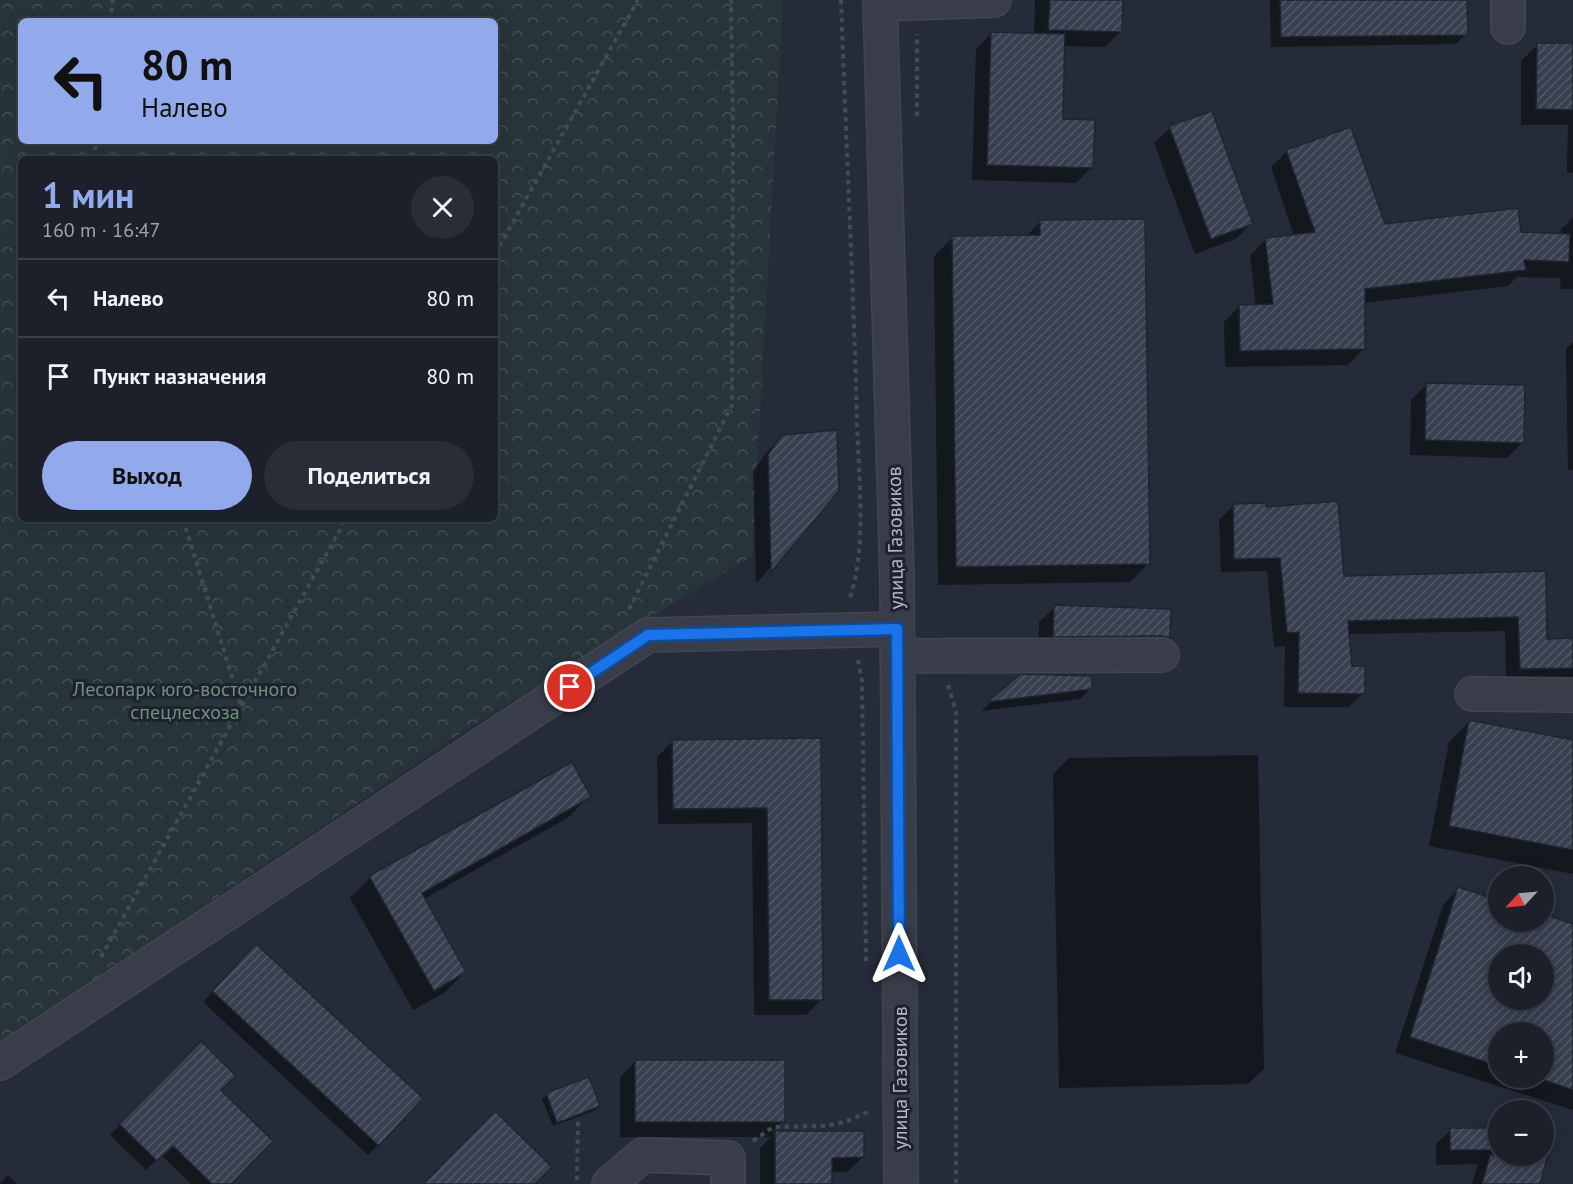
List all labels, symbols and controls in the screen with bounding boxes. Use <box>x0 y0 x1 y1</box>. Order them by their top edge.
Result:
text: 80 m <box>141 37 233 92</box>
icon: left <box>42 42 120 120</box>
text: Налево <box>141 90 228 124</box>
text: 1 мин <box>42 171 134 218</box>
button: close <box>411 176 474 239</box>
text: 160 m · 16:47 <box>42 217 160 243</box>
icon: left <box>42 282 75 315</box>
text: Налево <box>93 284 164 312</box>
text: 80 m <box>426 284 474 312</box>
icon: arrive <box>42 360 75 393</box>
text: Пункт назначения <box>93 362 266 390</box>
text: 80 m <box>426 362 474 390</box>
button: Выход <box>42 441 252 510</box>
button: Поделиться <box>264 441 474 510</box>
street label: улица Газовиков <box>881 466 909 610</box>
pin <box>544 661 595 712</box>
icon: arrive <box>553 670 586 703</box>
park label: Лесопарк юго-восточного спецлесхоза <box>72 676 297 725</box>
north arrow <box>1488 866 1554 932</box>
map controls <box>1488 866 1554 1166</box>
position arrow <box>867 922 931 986</box>
button: sound <box>1488 944 1554 1010</box>
street label: улица Газовиков <box>887 1006 913 1150</box>
button: + <box>1488 1022 1554 1088</box>
button: − <box>1488 1100 1554 1166</box>

